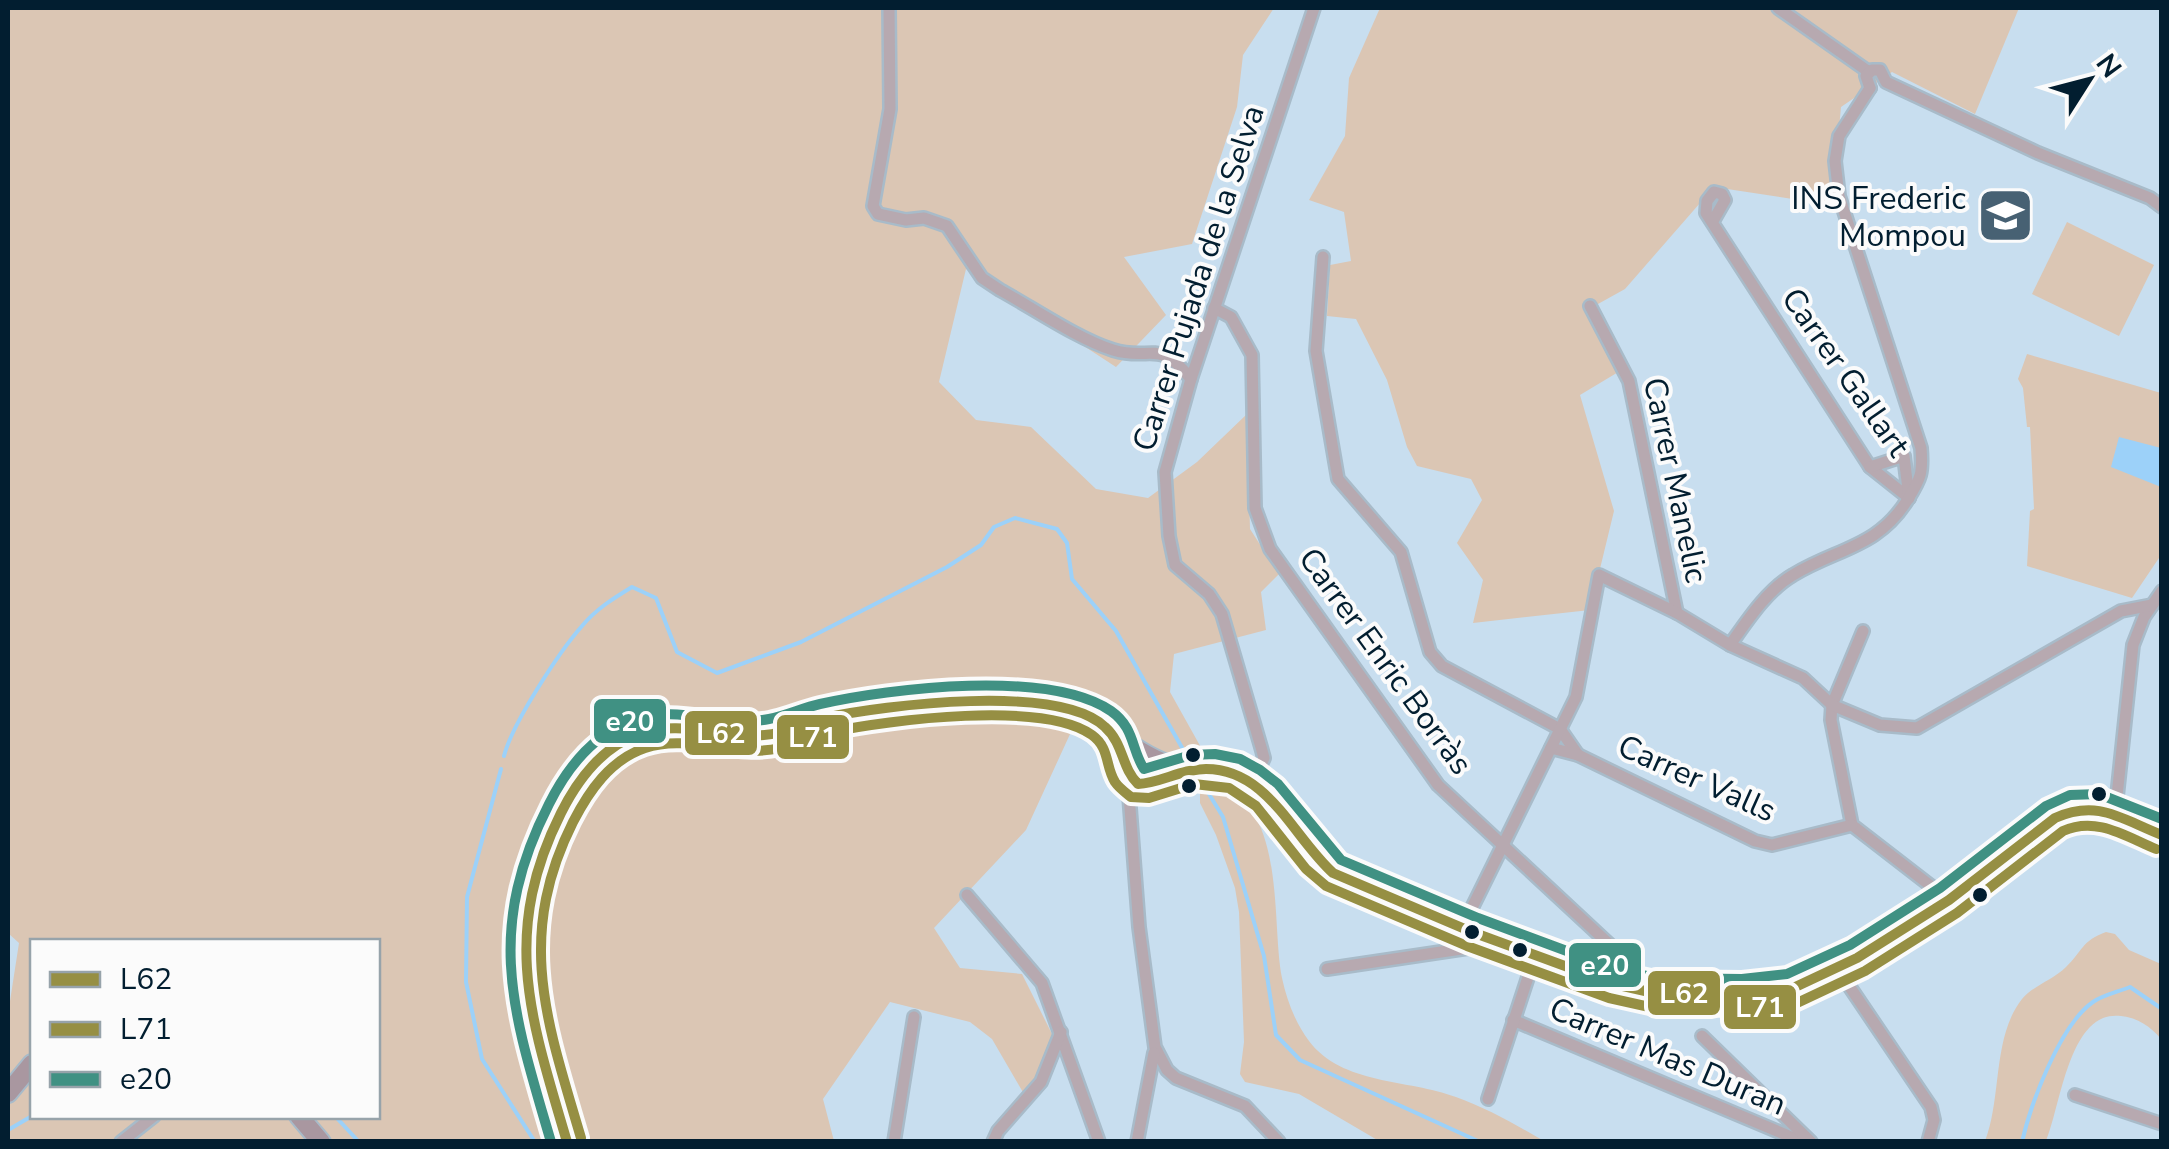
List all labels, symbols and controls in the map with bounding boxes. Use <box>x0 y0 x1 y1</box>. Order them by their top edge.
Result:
north arrow <box>2039 30 2139 130</box>
text: N <box>2087 46 2130 86</box>
street label: Carrer Pujada de la Selva <box>1122 100 1275 457</box>
place label: INS Frederic Mompou <box>1791 177 1966 257</box>
school or university icon: INS Frederic Mompou <box>1975 186 2035 246</box>
street label: Carrer Gallart <box>1771 279 1920 466</box>
street label: Carrer Manelic <box>1633 374 1718 587</box>
street label: Carrer Enric Borràs <box>1289 539 1483 783</box>
line badge: e20 <box>592 697 668 745</box>
text: e20 <box>606 703 654 741</box>
line badge: L62 <box>683 709 759 757</box>
line badge: L71 <box>775 713 851 761</box>
text: L62 <box>696 715 746 753</box>
text: L71 <box>788 719 838 757</box>
street label: Carrer Valls <box>1611 725 1783 832</box>
unlabelled marker <box>1183 745 1203 765</box>
unlabelled marker <box>1179 776 1199 796</box>
unlabelled marker <box>2089 784 2109 804</box>
unlabelled marker <box>1970 885 1990 905</box>
unlabelled marker <box>1462 922 1482 942</box>
legend <box>30 939 380 1119</box>
unlabelled marker <box>1510 940 1530 960</box>
line badge: e20 <box>1567 941 1643 989</box>
text: e20 <box>1581 947 1629 985</box>
text: L62 <box>120 959 172 1000</box>
line badge: L62 <box>1646 969 1722 1017</box>
text: L62 <box>1659 975 1709 1013</box>
line badge: L71 <box>1722 983 1798 1031</box>
street label: Carrer Mas Duran <box>1543 987 1793 1126</box>
text: L71 <box>1735 989 1785 1027</box>
text: L71 <box>120 1009 172 1050</box>
text: e20 <box>120 1059 172 1100</box>

